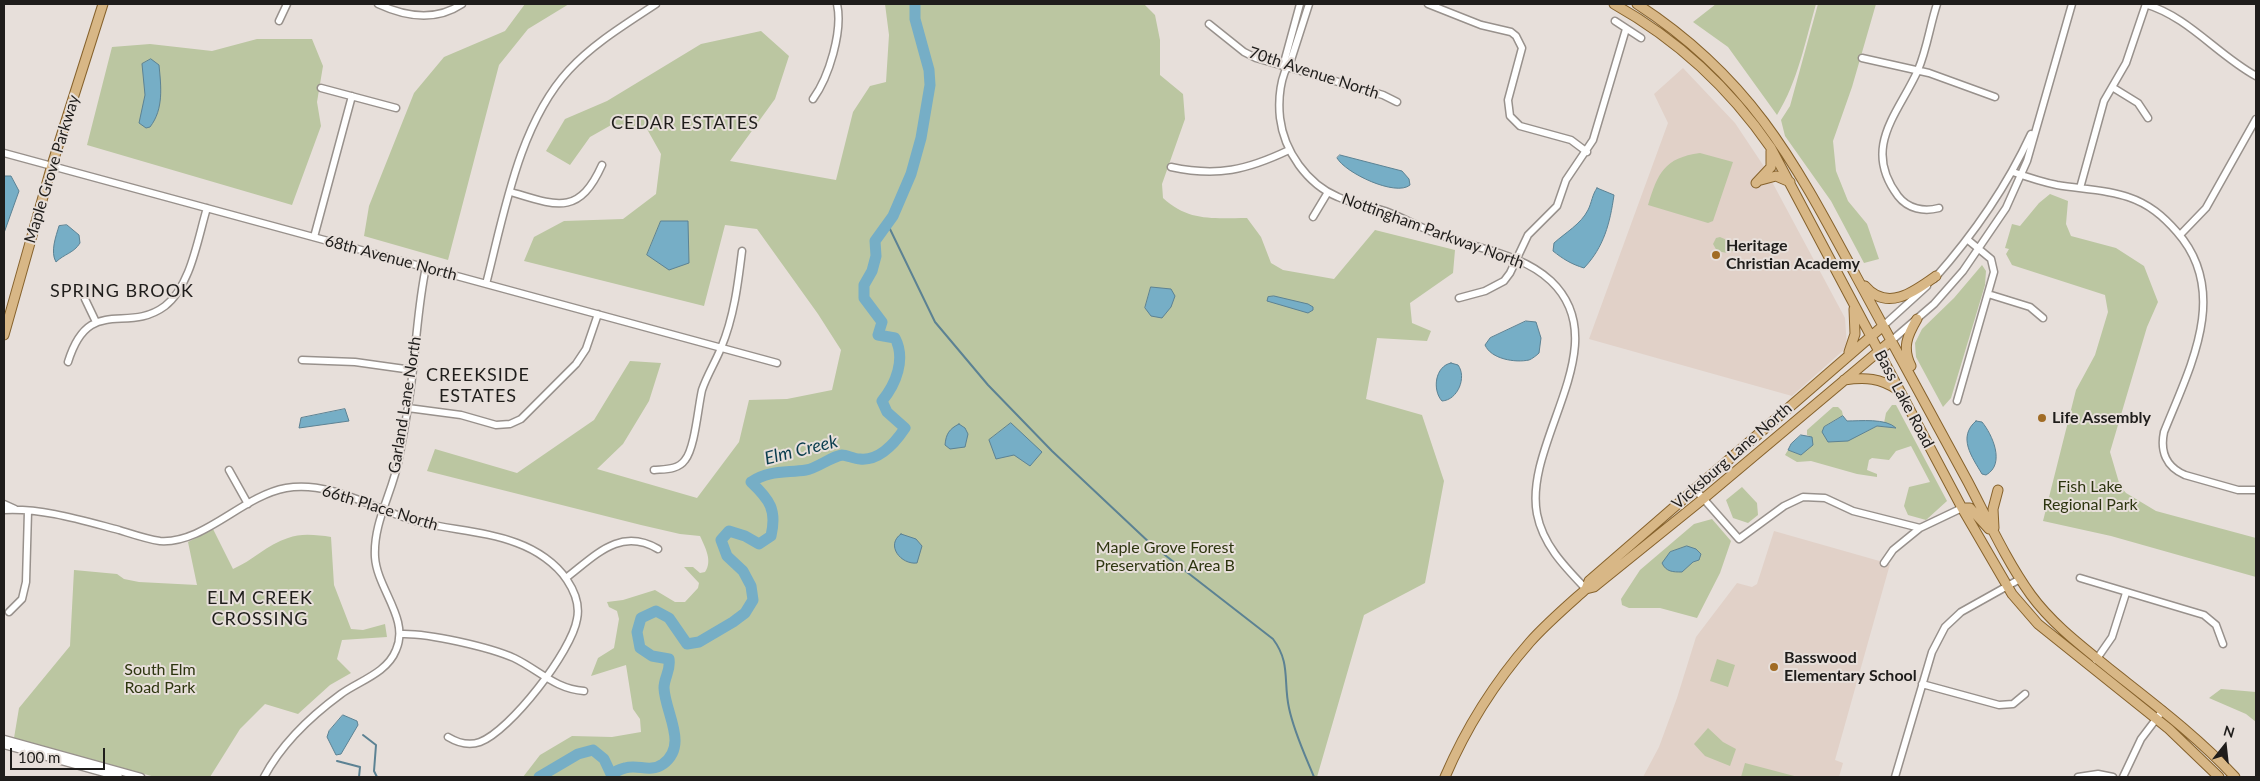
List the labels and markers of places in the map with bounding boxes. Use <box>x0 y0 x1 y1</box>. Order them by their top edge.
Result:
place label: Heritage Christian Academy <box>1726 236 1860 274</box>
marker: Heritage Christian Academy <box>1710 249 1722 261</box>
place label: Life Assembly <box>2052 408 2151 428</box>
marker: Life Assembly <box>2036 412 2048 424</box>
place label: Basswood Elementary School <box>1784 648 1917 686</box>
marker: Basswood Elementary School <box>1768 661 1780 673</box>

